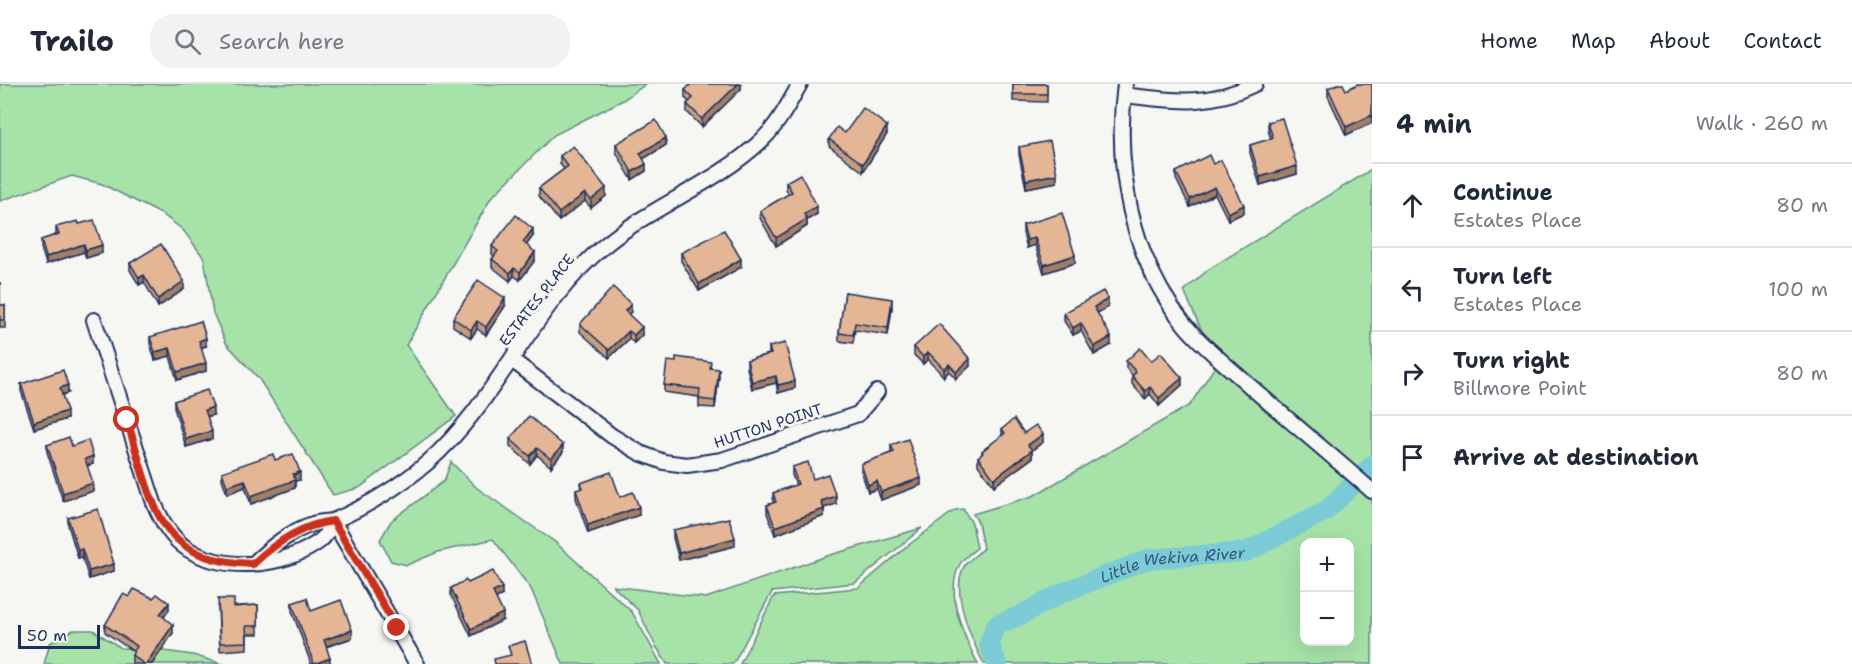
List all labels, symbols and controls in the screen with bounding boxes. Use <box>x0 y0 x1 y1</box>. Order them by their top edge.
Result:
search box <box>150 14 570 68</box>
text: Trailo <box>30 22 114 60</box>
icon: search <box>171 25 204 58</box>
text: Search here <box>219 27 345 56</box>
text: Home <box>1480 27 1538 55</box>
text: Map <box>1571 27 1616 55</box>
text: About <box>1649 27 1710 55</box>
text: Contact <box>1743 27 1822 55</box>
text: 4 min <box>1396 106 1472 141</box>
text: Walk · 260 m <box>1696 110 1828 136</box>
text: Continue <box>1453 178 1553 207</box>
icon: ahead <box>1396 189 1429 222</box>
text: 80 m <box>1776 192 1828 218</box>
text: Estates Place <box>1453 207 1582 233</box>
street label: ESTATES PLACE <box>495 250 579 350</box>
text: Turn left <box>1453 262 1552 291</box>
icon: left <box>1396 273 1429 306</box>
text: 100 m <box>1768 276 1828 302</box>
text: Estates Place <box>1453 291 1582 317</box>
text: Turn right <box>1453 346 1570 375</box>
icon: right <box>1396 357 1429 390</box>
text: 80 m <box>1776 360 1828 386</box>
text: Billmore Point <box>1453 375 1587 401</box>
street label: HUTTON POINT <box>711 399 825 453</box>
route start <box>113 406 139 432</box>
icon: arrive <box>1396 441 1429 474</box>
text: Arrive at destination <box>1453 443 1699 472</box>
map controls <box>1300 538 1354 646</box>
button: + <box>1300 538 1354 592</box>
water label: Little Wekiva River <box>1097 542 1246 588</box>
button: − <box>1300 592 1354 646</box>
route end <box>383 614 409 640</box>
scale bar <box>18 622 100 650</box>
text: 50 m <box>27 625 67 646</box>

